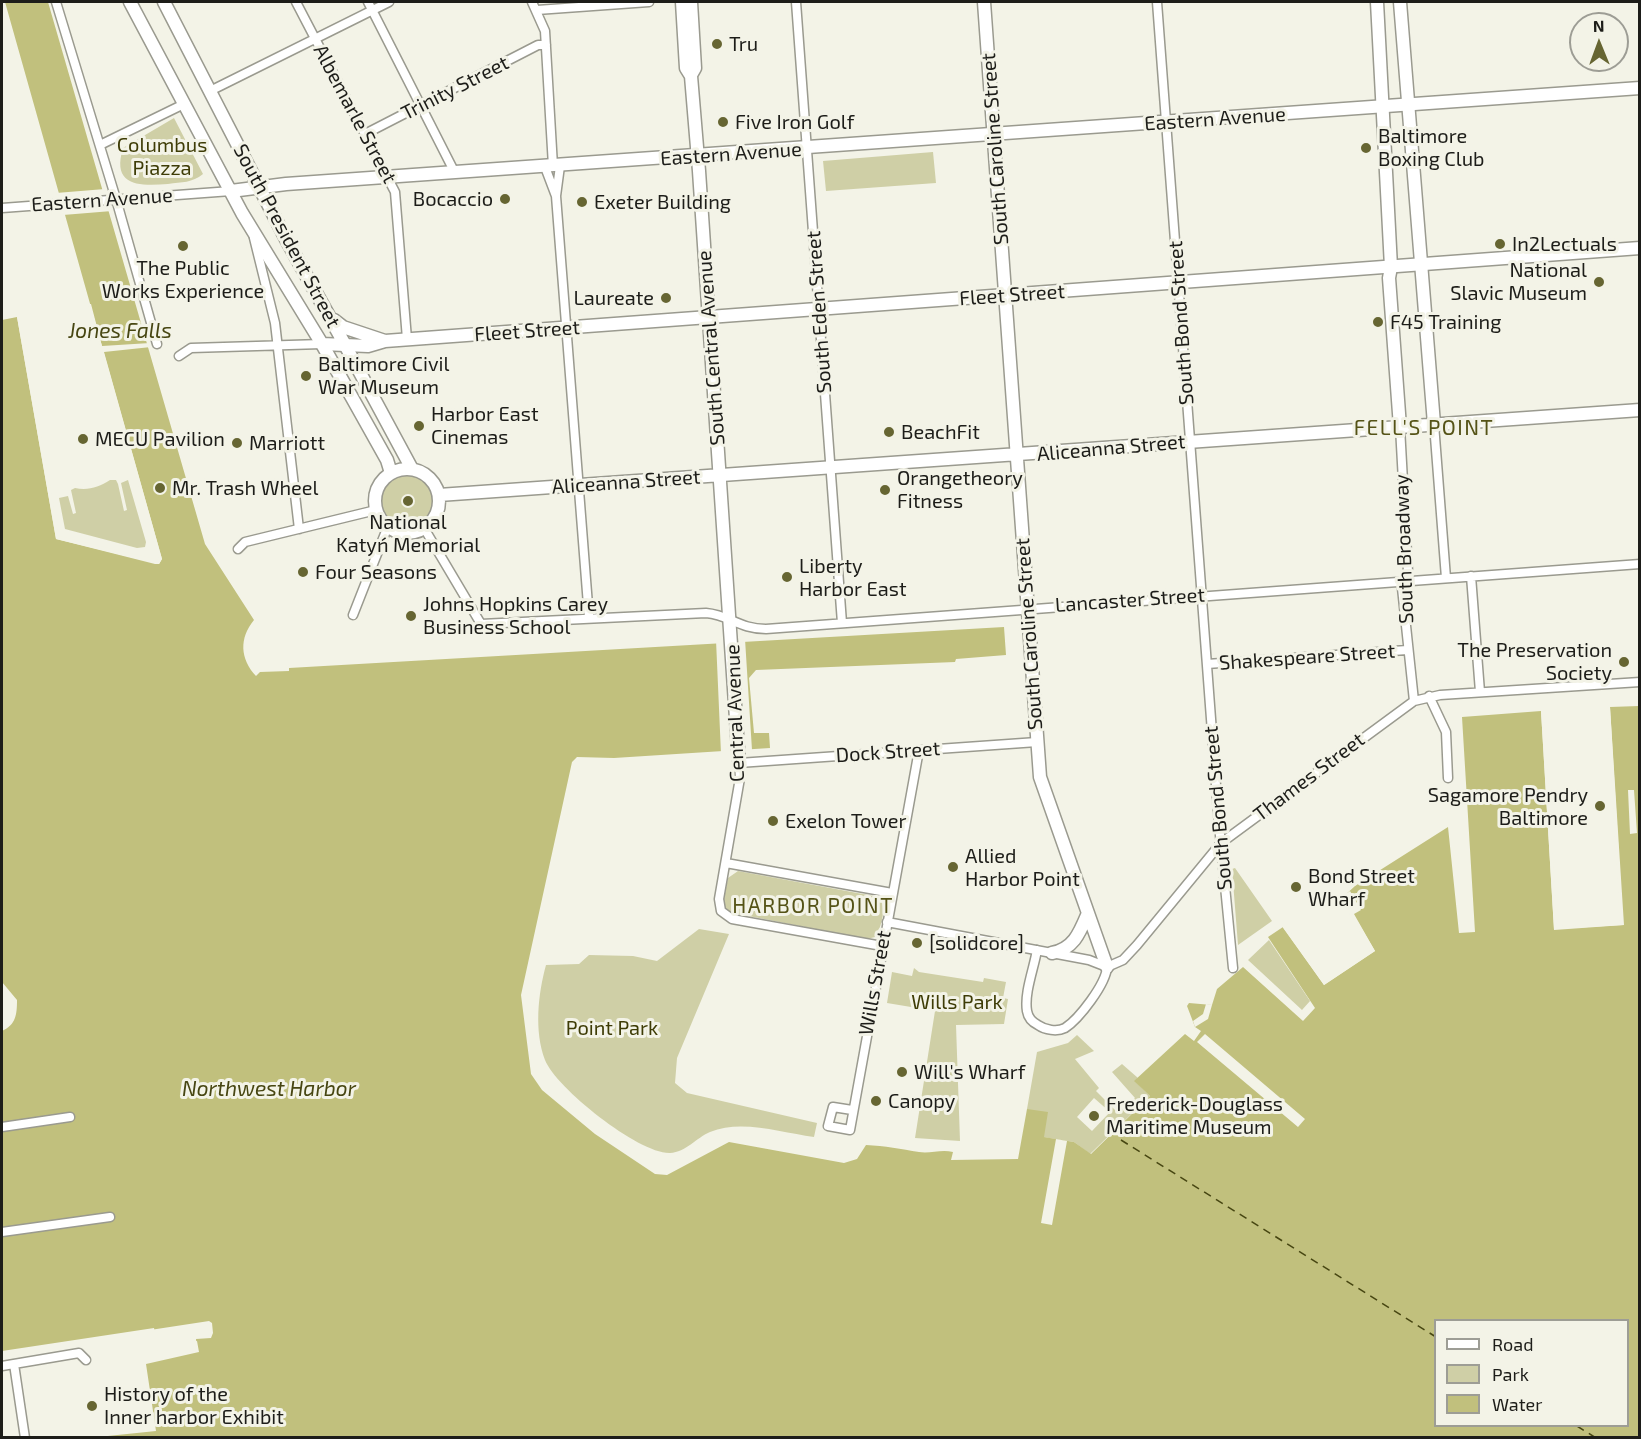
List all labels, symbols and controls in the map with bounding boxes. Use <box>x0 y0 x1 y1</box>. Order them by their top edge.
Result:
north arrow <box>1569 12 1629 72</box>
text: N <box>1593 16 1605 35</box>
place label: Tru <box>729 32 758 56</box>
marker: Tru <box>710 37 724 51</box>
street label: Albemarle Street <box>308 40 402 188</box>
street label: Trinity Street <box>397 51 513 125</box>
street label: South Caroline Street <box>976 52 1014 246</box>
street label: Eastern Avenue <box>1143 102 1287 136</box>
place label: Five Iron Golf <box>735 110 854 134</box>
marker: Five Iron Golf <box>716 115 730 129</box>
place label: Baltimore Boxing Club <box>1378 124 1484 171</box>
park label: Columbus Piazza <box>117 133 207 180</box>
street label: Eastern Avenue <box>659 137 803 171</box>
street label: South President Street <box>228 140 346 332</box>
marker: Baltimore Boxing Club <box>1359 141 1373 155</box>
street label: Eastern Avenue <box>30 183 174 217</box>
place label: Bocaccio <box>413 187 493 211</box>
place label: Exeter Building <box>594 190 731 214</box>
marker: Bocaccio <box>498 192 512 206</box>
marker: Exeter Building <box>575 195 589 209</box>
street label: South Eden Street <box>801 230 837 394</box>
place label: In2Lectuals <box>1512 232 1617 256</box>
marker: In2Lectuals <box>1493 237 1507 251</box>
marker: The Public Works Experience <box>176 239 190 253</box>
street label: South Bond Street <box>1163 240 1199 406</box>
street label: South Central Avenue <box>692 250 730 446</box>
place label: The Public Works Experience <box>102 256 264 303</box>
place label: National Slavic Museum <box>1450 258 1587 305</box>
marker: National Slavic Museum <box>1592 275 1606 289</box>
street label: Fleet Street <box>958 279 1066 311</box>
place label: Laureate <box>574 286 654 310</box>
marker: Laureate <box>659 291 673 305</box>
place label: F45 Training <box>1390 310 1501 334</box>
street label: Fleet Street <box>473 315 581 347</box>
marker: F45 Training <box>1371 315 1385 329</box>
water label: Jones Falls <box>68 318 172 344</box>
place label: Baltimore Civil War Museum <box>318 352 449 399</box>
marker: Baltimore Civil War Museum <box>299 369 313 383</box>
place label: Harbor East Cinemas <box>431 402 539 449</box>
district label: FELL'S POINT <box>1354 415 1494 441</box>
marker: Harbor East Cinemas <box>412 419 426 433</box>
place label: BeachFit <box>901 420 980 444</box>
marker: BeachFit <box>882 425 896 439</box>
place label: MECU Pavilion <box>95 427 225 451</box>
street label: Aliceanna Street <box>1036 430 1186 466</box>
place label: Marriott <box>249 431 325 455</box>
marker: MECU Pavilion <box>76 432 90 446</box>
marker: Marriott <box>230 436 244 450</box>
street label: Aliceanna Street <box>551 465 701 499</box>
place label: Orangetheory Fitness <box>897 466 1023 513</box>
street label: South Broadway <box>1389 474 1419 624</box>
place label: Mr. Trash Wheel <box>172 476 319 500</box>
marker: Mr. Trash Wheel <box>153 481 167 495</box>
marker: Orangetheory Fitness <box>878 483 892 497</box>
marker: National Katyń Memorial <box>401 494 415 508</box>
place label: National Katyń Memorial <box>336 510 480 557</box>
street label: South Caroline Street <box>1010 537 1048 731</box>
place label: Liberty Harbor East <box>799 554 907 601</box>
place label: Four Seasons <box>315 560 437 584</box>
marker: Four Seasons <box>296 565 310 579</box>
marker: Liberty Harbor East <box>780 570 794 584</box>
street label: Lancaster Street <box>1054 583 1206 617</box>
place label: Johns Hopkins Carey Business School <box>423 592 608 639</box>
marker: Johns Hopkins Carey Business School <box>404 609 418 623</box>
place label: The Preservation Society <box>1457 638 1612 685</box>
street label: Shakespeare Street <box>1218 639 1396 675</box>
street label: Central Avenue <box>721 644 749 782</box>
marker: The Preservation Society <box>1617 655 1631 669</box>
street label: South Bond Street <box>1199 725 1237 891</box>
street label: Thames Street <box>1249 727 1369 827</box>
street label: Dock Street <box>835 736 941 768</box>
place label: Sagamore Pendry Baltimore <box>1428 783 1588 830</box>
marker: Sagamore Pendry Baltimore <box>1593 799 1607 813</box>
place label: Exelon Tower <box>785 809 907 833</box>
marker: Exelon Tower <box>766 814 780 828</box>
place label: Allied Harbor Point <box>965 844 1080 891</box>
marker: Allied Harbor Point <box>946 860 960 874</box>
place label: Bond Street Wharf <box>1308 864 1415 911</box>
marker: Bond Street Wharf <box>1289 880 1303 894</box>
district label: HARBOR POINT <box>732 893 894 919</box>
street label: Wills Street <box>854 929 896 1037</box>
place label: [solidcore] <box>929 931 1024 955</box>
marker: [solidcore] <box>910 936 924 950</box>
park label: Wills Park <box>911 990 1003 1014</box>
park label: Point Park <box>566 1016 658 1040</box>
place label: Will's Wharf <box>914 1060 1025 1084</box>
marker: Will's Wharf <box>895 1065 909 1079</box>
water label: Northwest Harbor <box>182 1076 356 1102</box>
place label: Canopy <box>888 1089 955 1113</box>
place label: Frederick-Douglass Maritime Museum <box>1106 1092 1283 1139</box>
marker: Canopy <box>869 1094 883 1108</box>
marker: Frederick-Douglass Maritime Museum <box>1087 1109 1101 1123</box>
legend <box>1434 1319 1629 1427</box>
text: Road <box>1492 1333 1533 1355</box>
text: Park <box>1492 1363 1529 1385</box>
place label: History of the Inner harbor Exhibit <box>104 1382 284 1429</box>
text: Water <box>1492 1393 1542 1415</box>
marker: History of the Inner harbor Exhibit <box>85 1399 99 1413</box>

